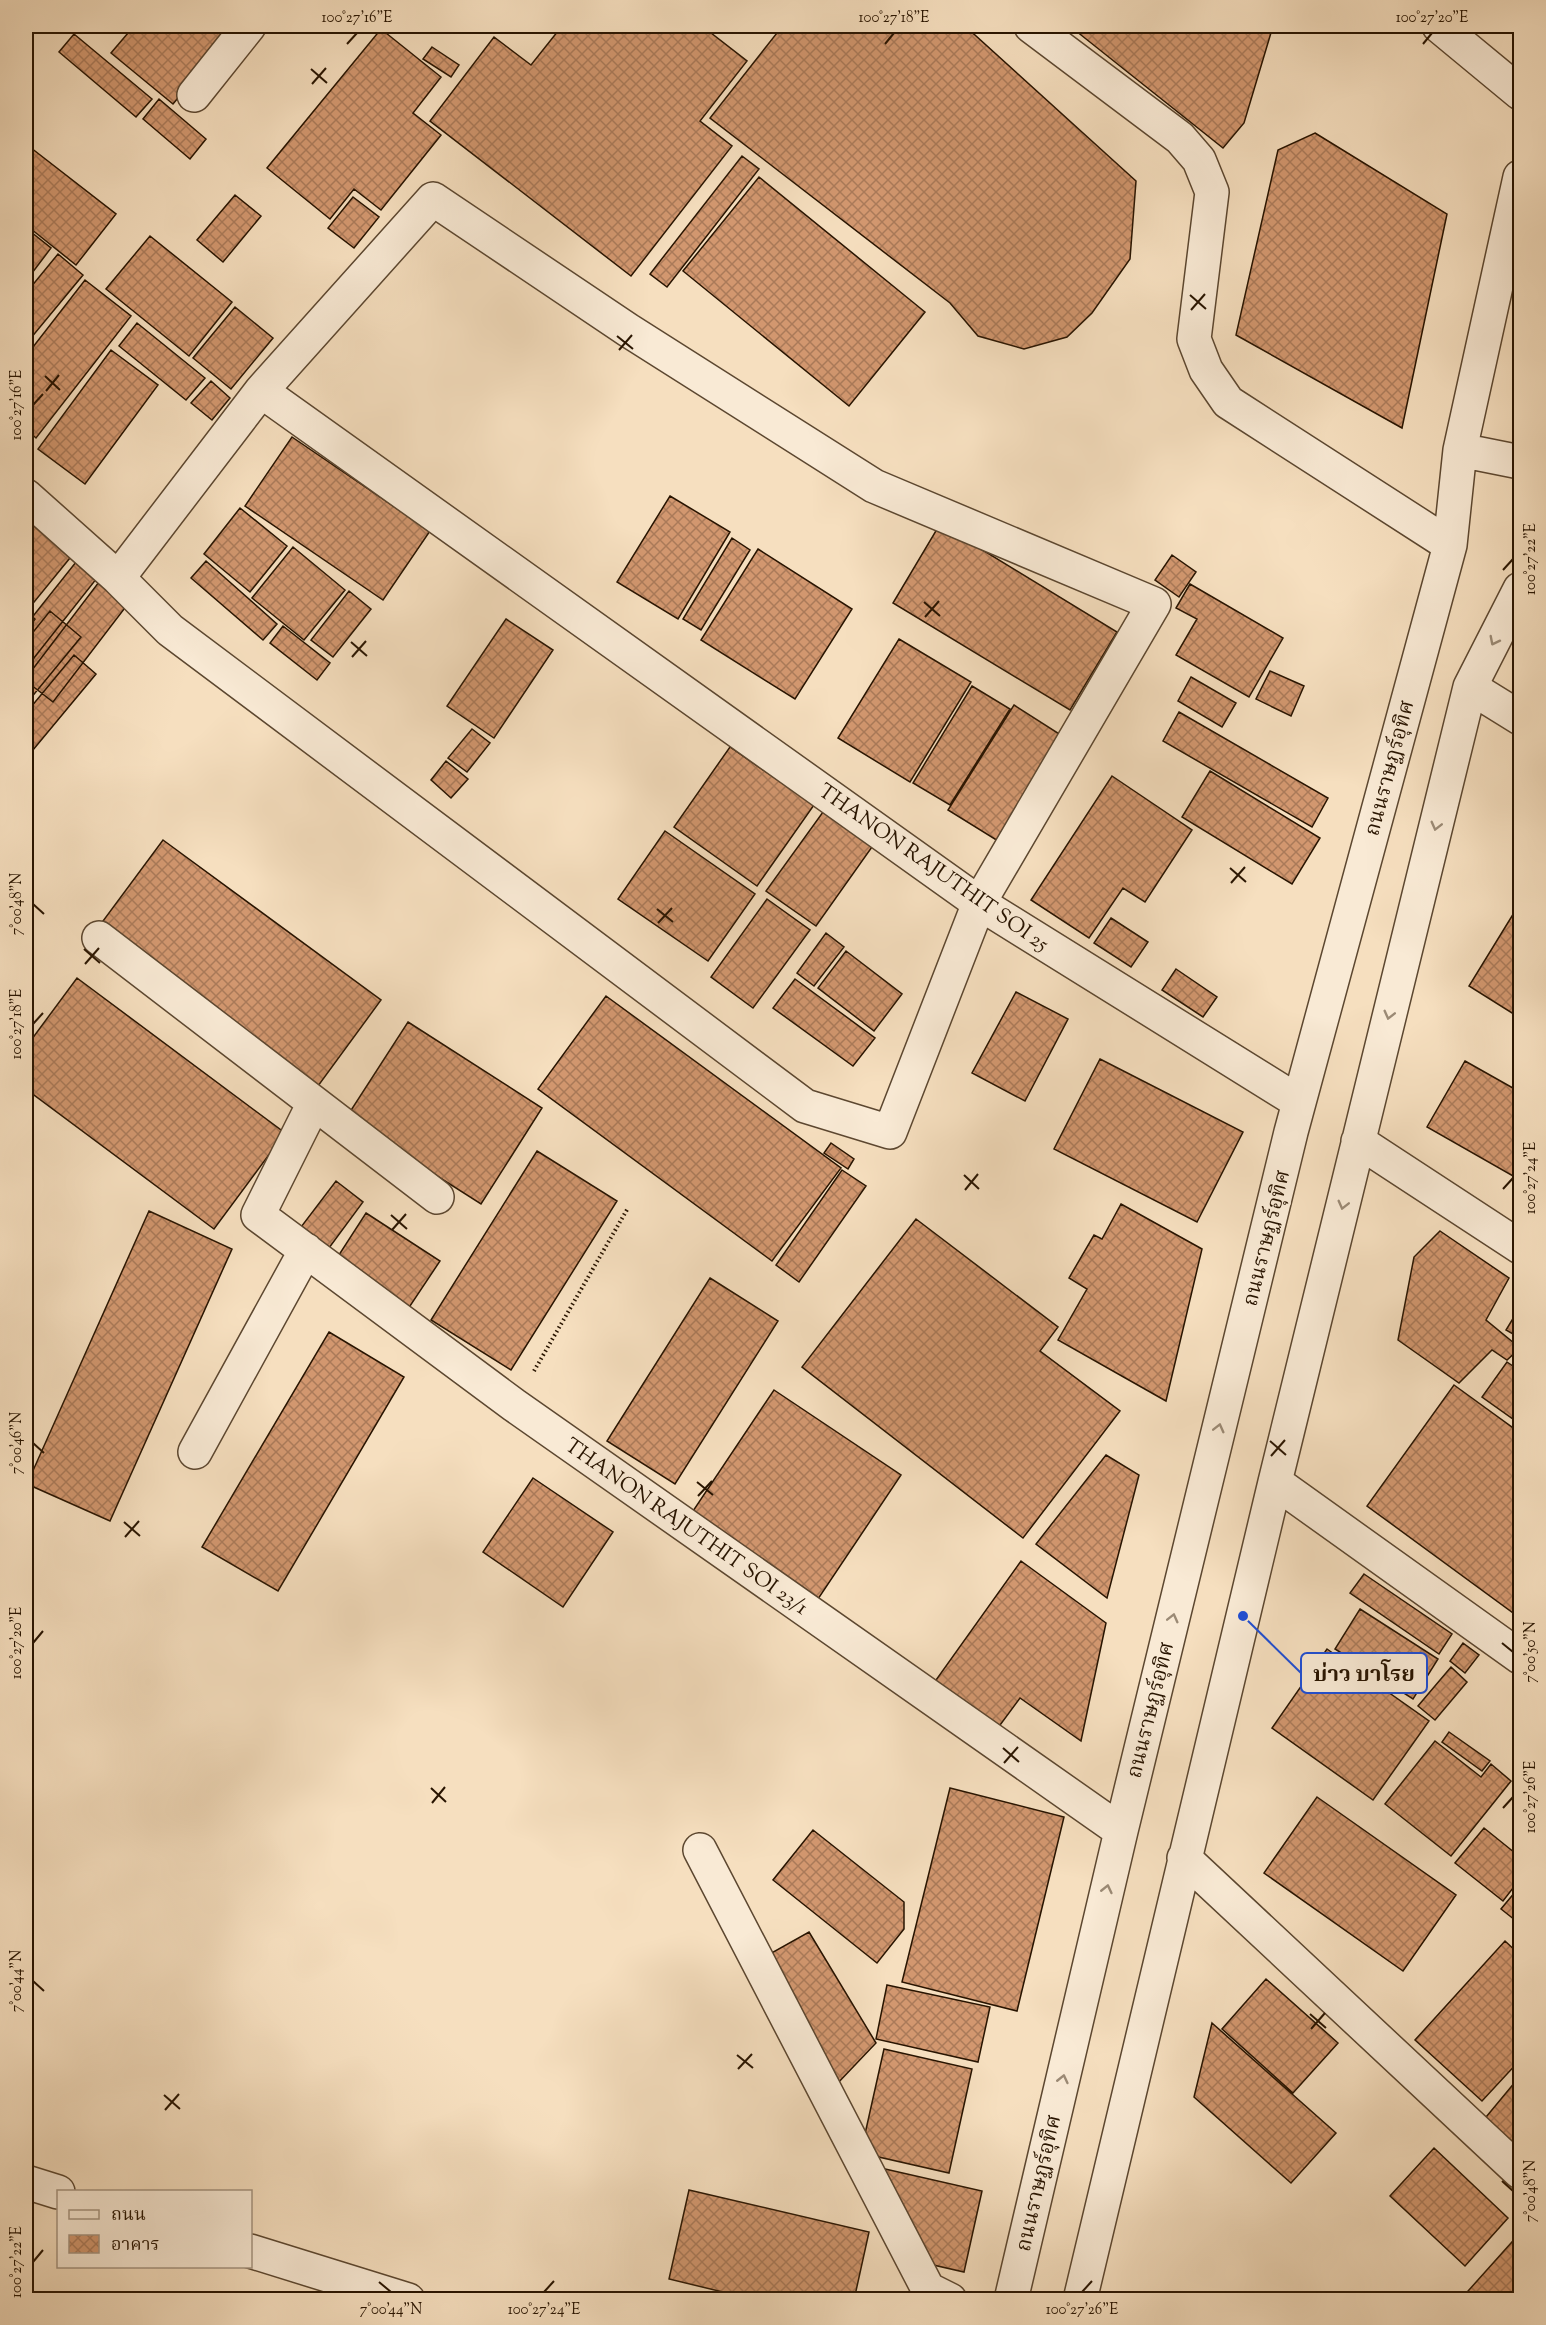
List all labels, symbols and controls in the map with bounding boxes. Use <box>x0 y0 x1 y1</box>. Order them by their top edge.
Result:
text: 100°27'16"E <box>322 8 392 29</box>
text: 100°27'18"E <box>859 8 929 29</box>
text: 100°27'20"E <box>1396 8 1468 29</box>
text: 100°27'16"E <box>7 370 28 440</box>
text: 100°27'22"E <box>1521 523 1542 595</box>
one-way arrow <box>1490 634 1501 645</box>
street label: ถนนราษฏร์อุทิศ <box>1358 697 1423 840</box>
street label: THANON RAJUTHIT SOI 25 <box>811 777 1054 960</box>
one-way arrow <box>1431 821 1444 831</box>
text: 7°00'48"N <box>7 873 28 935</box>
text: 100°27'18"E <box>7 989 28 1059</box>
one-way arrow <box>1384 1010 1397 1020</box>
text: 100°27'24"E <box>1521 1142 1542 1214</box>
street label: ถนนราษฏร์อุทิศ <box>1237 1167 1299 1310</box>
one-way arrow <box>1337 1199 1350 1209</box>
text: 7°00'46"N <box>7 1412 28 1474</box>
one-way arrow <box>1212 1424 1225 1434</box>
street label: THANON RAJUTHIT SOI 23/1 <box>558 1432 814 1623</box>
text: 100°27'20"E <box>7 1607 28 1679</box>
one-way arrow <box>1165 1613 1178 1623</box>
text: 7°00'50"N <box>1521 1621 1542 1683</box>
street label: ถนนราษฏร์อุทิศ <box>1121 1639 1183 1782</box>
callout: บ่าว บาโรย <box>1301 1653 1427 1693</box>
text: บ่าว บาโรย <box>1313 1659 1415 1692</box>
text: 100°27'26"E <box>1521 1761 1542 1833</box>
one-way arrow <box>1100 1884 1113 1894</box>
text: 7°00'44"N <box>7 1950 28 2012</box>
one-way arrow <box>1055 2074 1068 2084</box>
street label: ถนนราษฏร์อุทิศ <box>1010 2112 1070 2255</box>
text: 7°00'48"N <box>1521 2160 1542 2222</box>
legend <box>57 2190 252 2268</box>
text: ถนน <box>111 2203 146 2229</box>
text: 100°27'22"E <box>7 2226 28 2298</box>
text: อาคาร <box>111 2233 160 2259</box>
text: 7°00'44"N <box>360 2300 422 2321</box>
text: 100°27'24"E <box>508 2300 580 2321</box>
text: 100°27'26"E <box>1046 2300 1118 2321</box>

